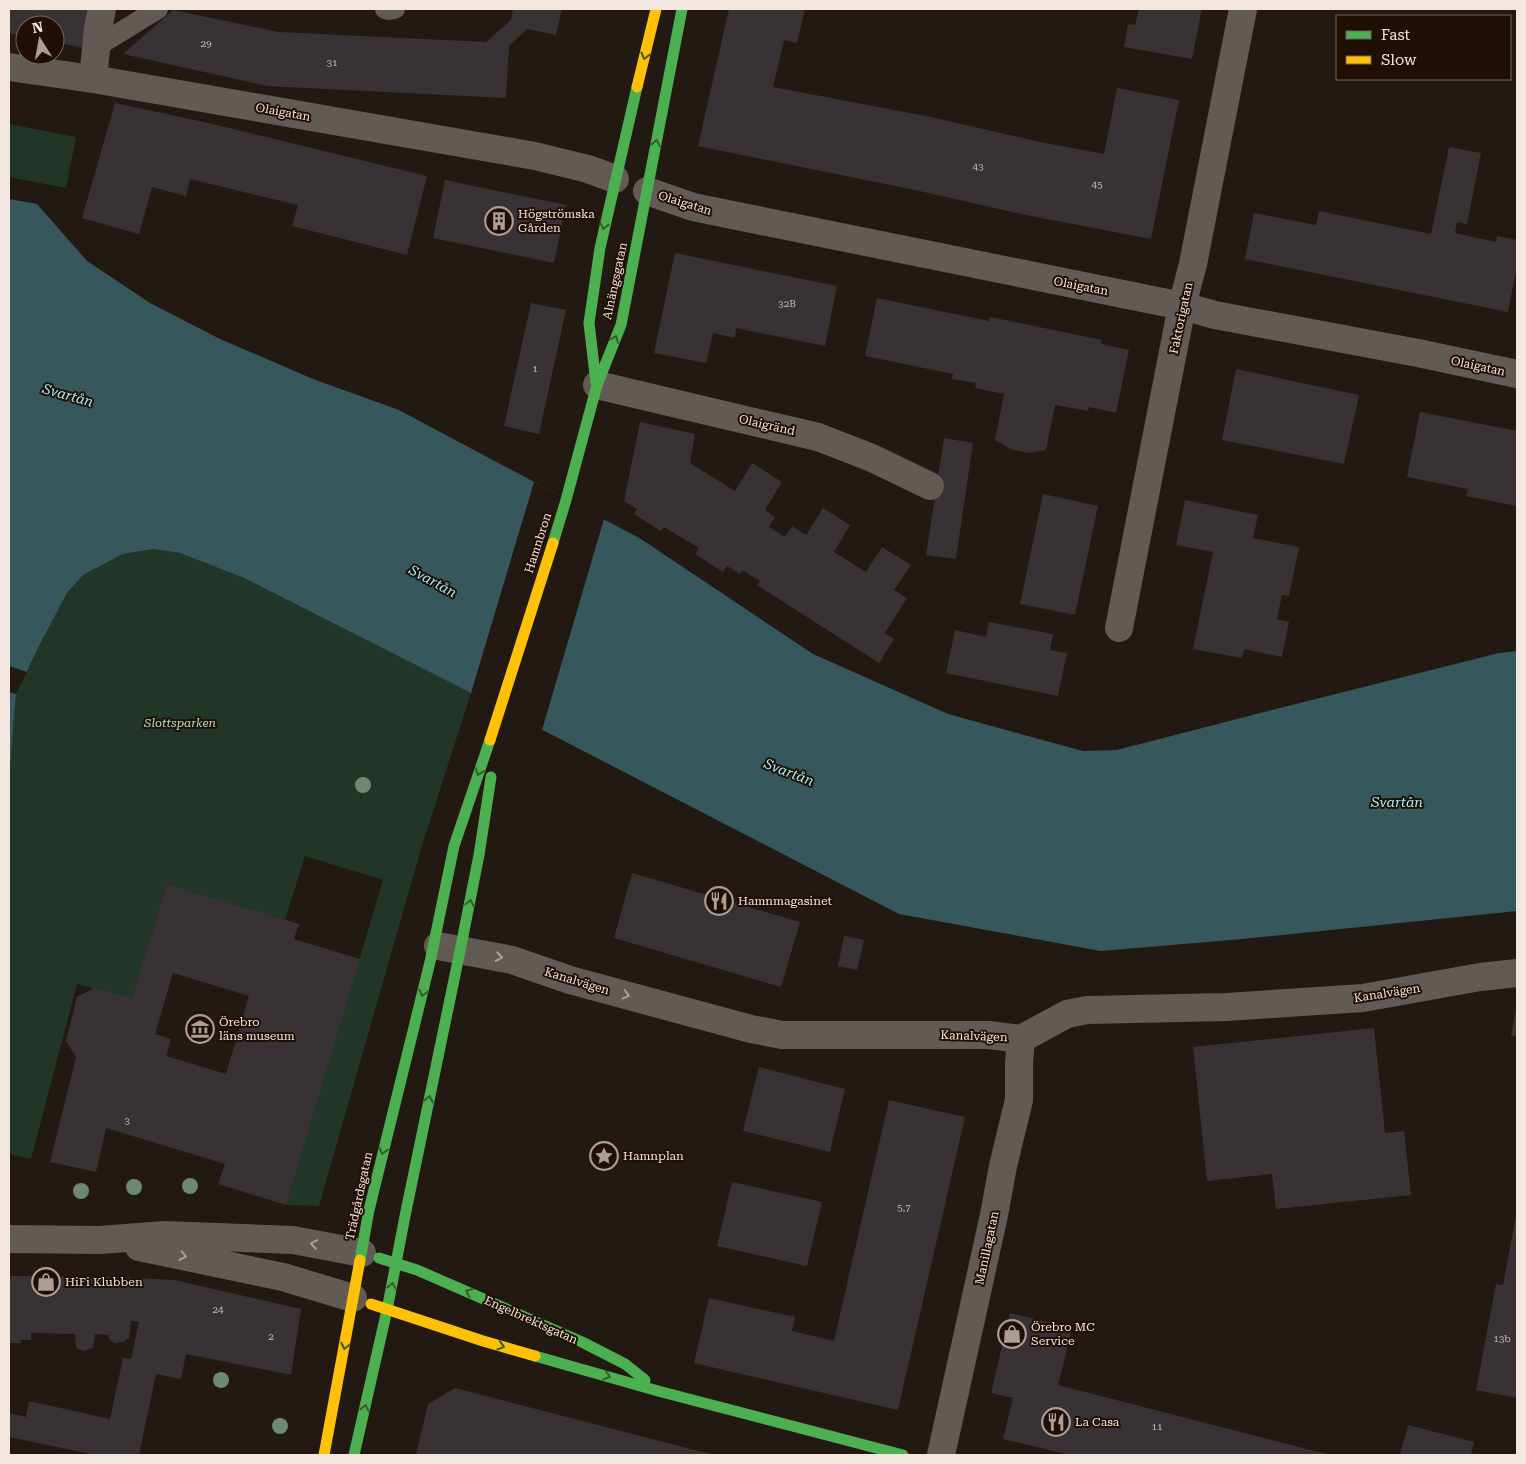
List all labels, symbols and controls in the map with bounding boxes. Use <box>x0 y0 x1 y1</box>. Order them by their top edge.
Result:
north arrow <box>15 15 65 65</box>
legend <box>1336 15 1511 80</box>
text: N <box>31 18 45 36</box>
text: Fast <box>1381 26 1411 44</box>
house number: 29 <box>200 38 212 49</box>
text: Slow <box>1381 51 1417 69</box>
one-way arrow <box>640 52 651 61</box>
house number: 31 <box>326 57 338 68</box>
street label: Olaigatan <box>255 100 312 124</box>
one-way arrow <box>650 139 661 147</box>
house number: 43 <box>972 161 984 172</box>
house number: 45 <box>1091 179 1103 190</box>
street label: Olaigatan <box>657 188 714 218</box>
building icon: Högströmska Gården <box>484 206 514 236</box>
place label: Högströmska Gården <box>518 207 595 235</box>
one-way arrow <box>600 222 610 231</box>
street label: Alnängsgatan <box>600 241 630 321</box>
street label: Olaigatan <box>1053 274 1110 298</box>
street label: Faktorigatan <box>1167 281 1195 355</box>
house number: 32B <box>778 298 796 309</box>
one-way arrow <box>609 335 619 344</box>
street label: Olaigatan <box>1450 353 1507 379</box>
house number: 1 <box>532 363 538 374</box>
water label: Svartån <box>40 380 96 410</box>
street label: Olaigränd <box>738 412 797 438</box>
street label: Hamnbron <box>522 511 554 575</box>
water label: Svartån <box>405 561 460 601</box>
park label: Slottsparken <box>143 716 216 730</box>
water label: Svartån <box>761 755 816 789</box>
one-way arrow <box>475 767 485 775</box>
water label: Svartån <box>1370 794 1423 810</box>
restaurant icon: Hamnmagasinet <box>704 886 734 916</box>
place label: Hamnmagasinet <box>738 894 833 908</box>
one-way arrow <box>464 898 475 907</box>
one-way arrow <box>495 952 504 962</box>
street label: Kanalvägen <box>543 964 611 998</box>
street label: Kanalvägen <box>1353 981 1421 1005</box>
one-way arrow <box>418 989 429 998</box>
one-way arrow <box>621 990 629 1000</box>
museum icon: Örebro läns museum <box>185 1014 215 1044</box>
place label: Örebro läns museum <box>219 1015 295 1043</box>
street label: Kanalvägen <box>940 1028 1008 1044</box>
one-way arrow <box>423 1095 434 1104</box>
house number: 3 <box>124 1115 130 1126</box>
place icon: Hamnplan <box>589 1141 619 1171</box>
one-way arrow <box>378 1146 389 1155</box>
place label: Hamnplan <box>623 1149 684 1163</box>
street label: Trädgårdsgatan <box>343 1150 375 1241</box>
house number: 5,7 <box>897 1202 911 1213</box>
street label: Manillagatan <box>972 1210 1002 1286</box>
one-way arrow <box>309 1239 318 1249</box>
one-way arrow <box>178 1250 187 1261</box>
shop icon: HiFi Klubben <box>31 1267 61 1297</box>
place label: HiFi Klubben <box>65 1275 143 1289</box>
one-way arrow <box>386 1282 397 1291</box>
one-way arrow <box>465 1288 474 1299</box>
street label: Engelbrektsgatan <box>482 1293 580 1347</box>
house number: 24 <box>212 1304 224 1315</box>
shop icon: Örebro MC Service <box>997 1319 1027 1349</box>
place label: Örebro MC Service <box>1031 1320 1095 1348</box>
house number: 2 <box>268 1331 274 1342</box>
house number: 13b <box>1493 1333 1511 1344</box>
one-way arrow <box>496 1340 504 1350</box>
one-way arrow <box>340 1341 350 1350</box>
one-way arrow <box>602 1371 610 1381</box>
one-way arrow <box>359 1403 370 1412</box>
restaurant icon: La Casa <box>1041 1407 1071 1437</box>
place label: La Casa <box>1075 1415 1120 1429</box>
house number: 11 <box>1151 1421 1163 1432</box>

